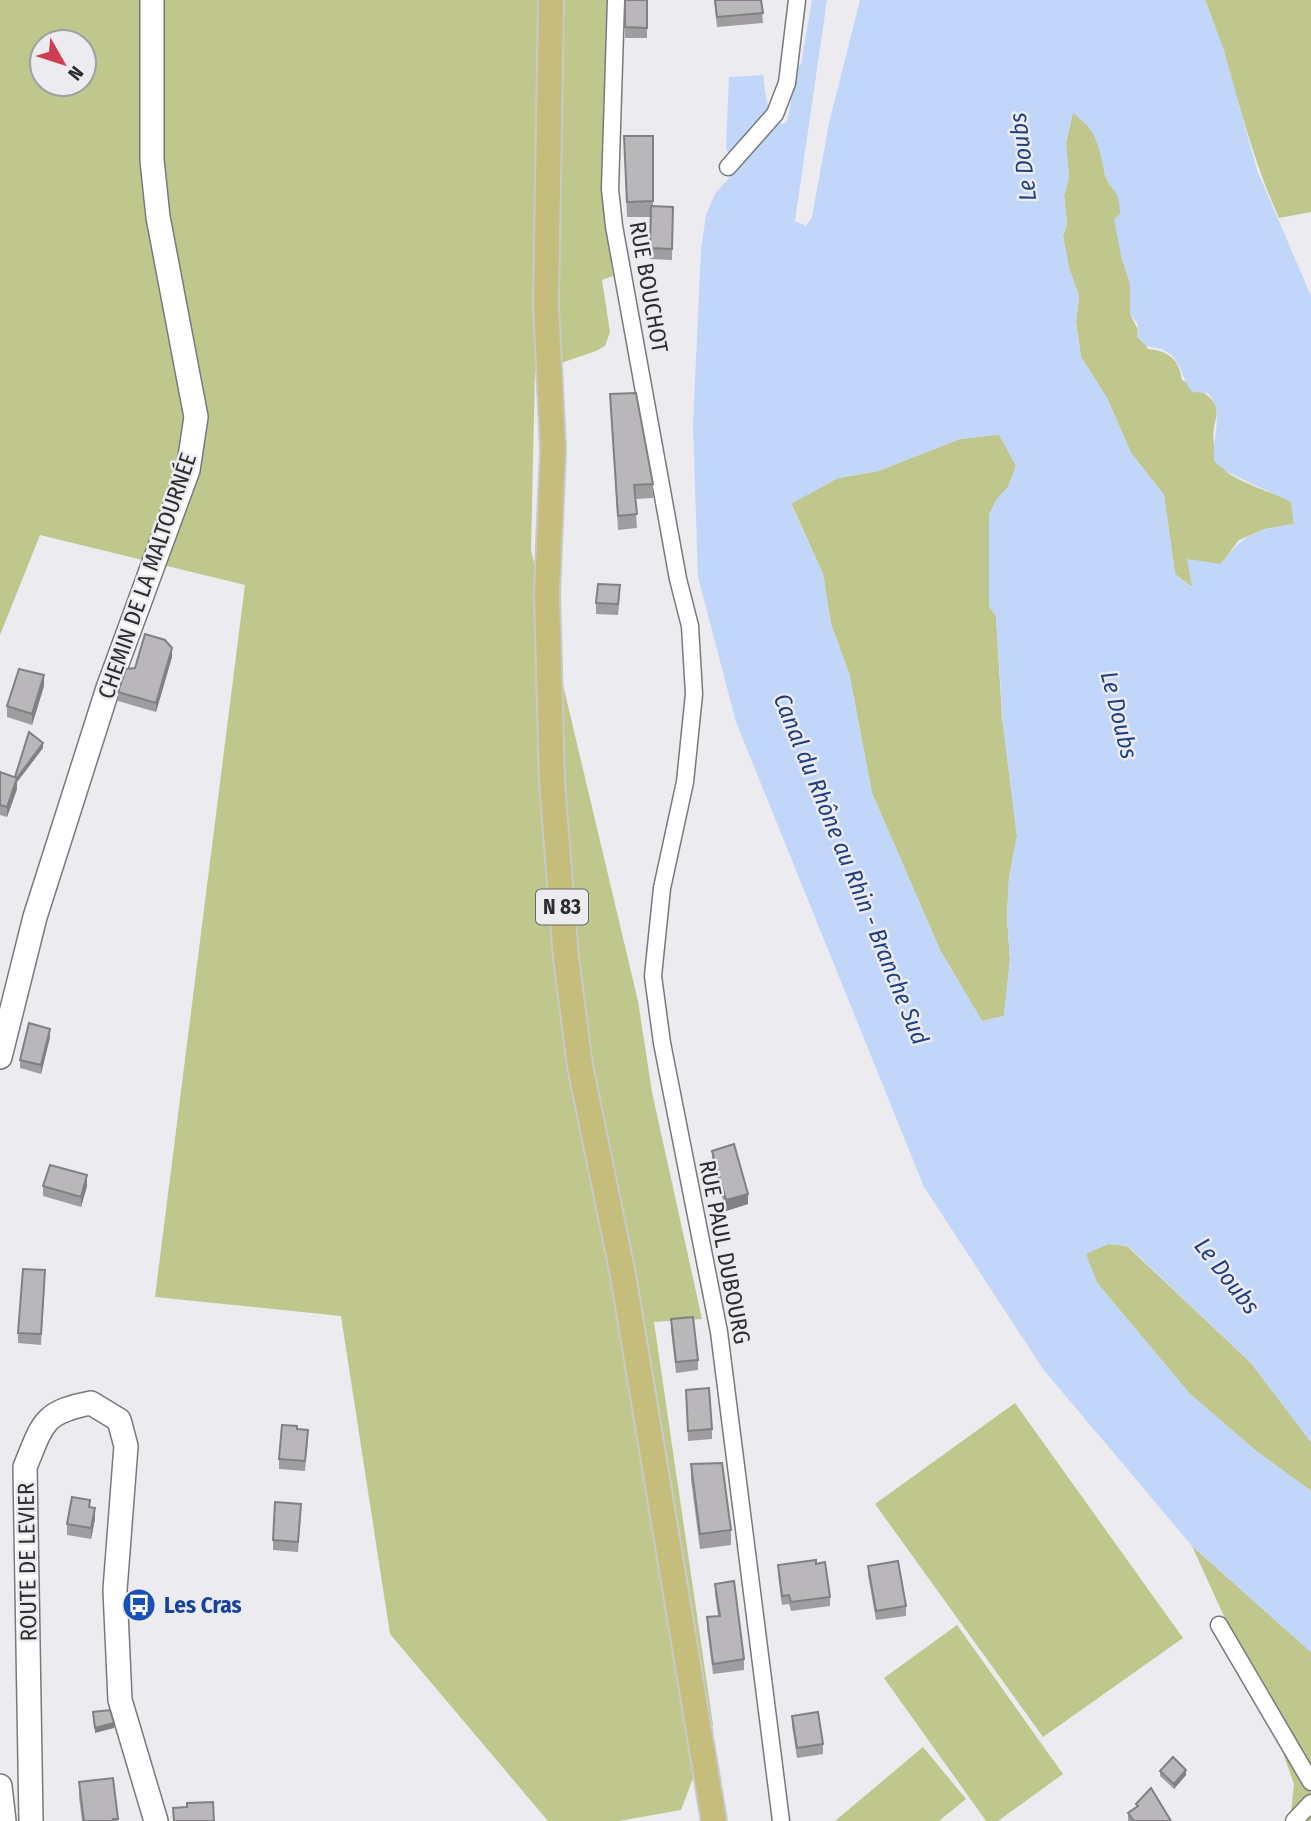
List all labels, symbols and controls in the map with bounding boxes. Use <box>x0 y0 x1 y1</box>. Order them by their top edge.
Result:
north arrow <box>28 28 98 98</box>
text: N <box>63 62 88 85</box>
water label: Le Doubs <box>1004 111 1042 203</box>
street label: RUE BOUCHOT <box>624 219 674 355</box>
street label: CHEMIN DE LA MALTOURNÉE <box>91 449 202 703</box>
water label: Le Doubs <box>1095 669 1143 761</box>
water label: Canal du Rhône au Rhin - Branche Sud <box>768 689 934 1049</box>
road number: N 83 <box>536 890 588 925</box>
street label: RUE PAUL DUBOURG <box>693 1158 757 1346</box>
water label: Le Doubs <box>1189 1232 1265 1320</box>
street label: ROUTE DE LEVIER <box>12 1482 42 1642</box>
bus stop icon: Les Cras <box>120 1586 158 1624</box>
place label: Les Cras <box>164 1591 242 1619</box>

